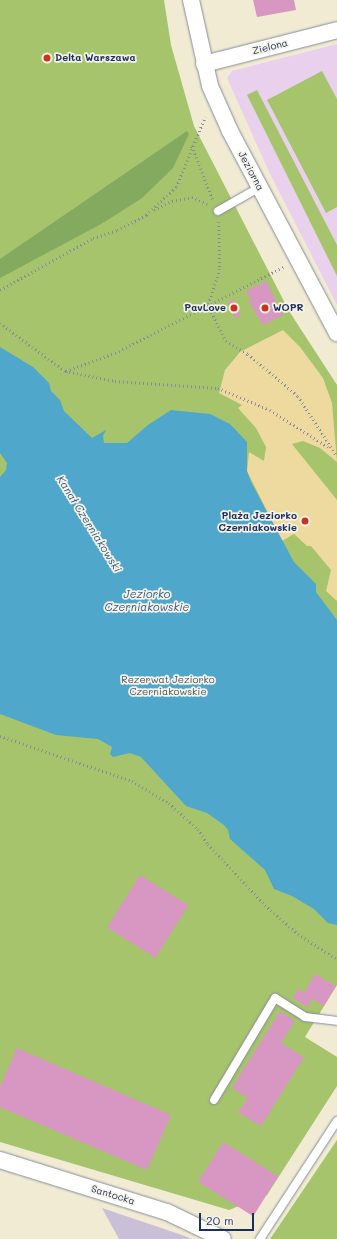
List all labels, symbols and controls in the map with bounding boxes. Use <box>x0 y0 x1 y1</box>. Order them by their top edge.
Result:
street label: Zielona <box>251 37 289 57</box>
place label: Delta Warszawa <box>55 52 136 64</box>
marker: Delta Warszawa <box>42 53 52 63</box>
street label: Jeziorna <box>236 149 266 193</box>
place label: PavLove <box>184 302 226 314</box>
place label: WOPR <box>273 302 303 314</box>
marker: PavLove <box>229 303 239 313</box>
marker: WOPR <box>260 303 270 313</box>
water label: Kanał Czerniakowski <box>54 473 124 575</box>
place label: Plaża Jeziorko Czerniakowskie <box>219 509 297 532</box>
marker: Plaża Jeziorko Czerniakowskie <box>300 516 310 526</box>
water label: Jeziorko Czerniakowskie <box>105 588 189 614</box>
park label: Rezerwat Jeziorko Czerniakowskie <box>121 673 215 696</box>
street label: Santocka <box>90 1183 136 1207</box>
scale bar <box>201 1205 256 1231</box>
text: 20 m <box>206 1212 234 1228</box>

